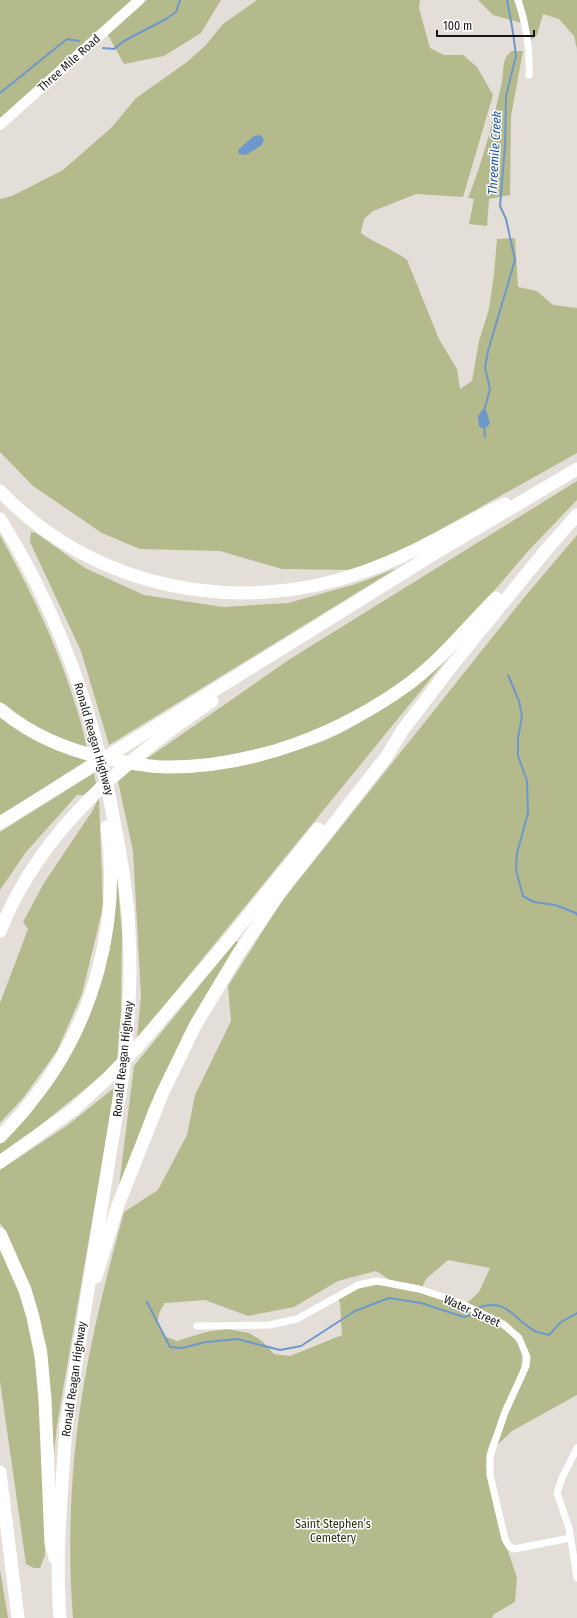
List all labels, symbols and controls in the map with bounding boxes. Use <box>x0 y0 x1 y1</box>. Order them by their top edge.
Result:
scale bar <box>437 12 534 38</box>
text: 100 m <box>443 19 472 33</box>
street label: Three Mile Road <box>35 31 103 95</box>
water label: Threemile Creek <box>485 110 504 195</box>
street label: Ronald Reagan Highway <box>71 681 117 798</box>
street label: Ronald Reagan Highway <box>110 1000 136 1118</box>
street label: Water Street <box>441 1292 503 1330</box>
street label: Ronald Reagan Highway <box>59 1320 89 1438</box>
park label: Saint Stephen’s Cemetery <box>295 1517 371 1545</box>

